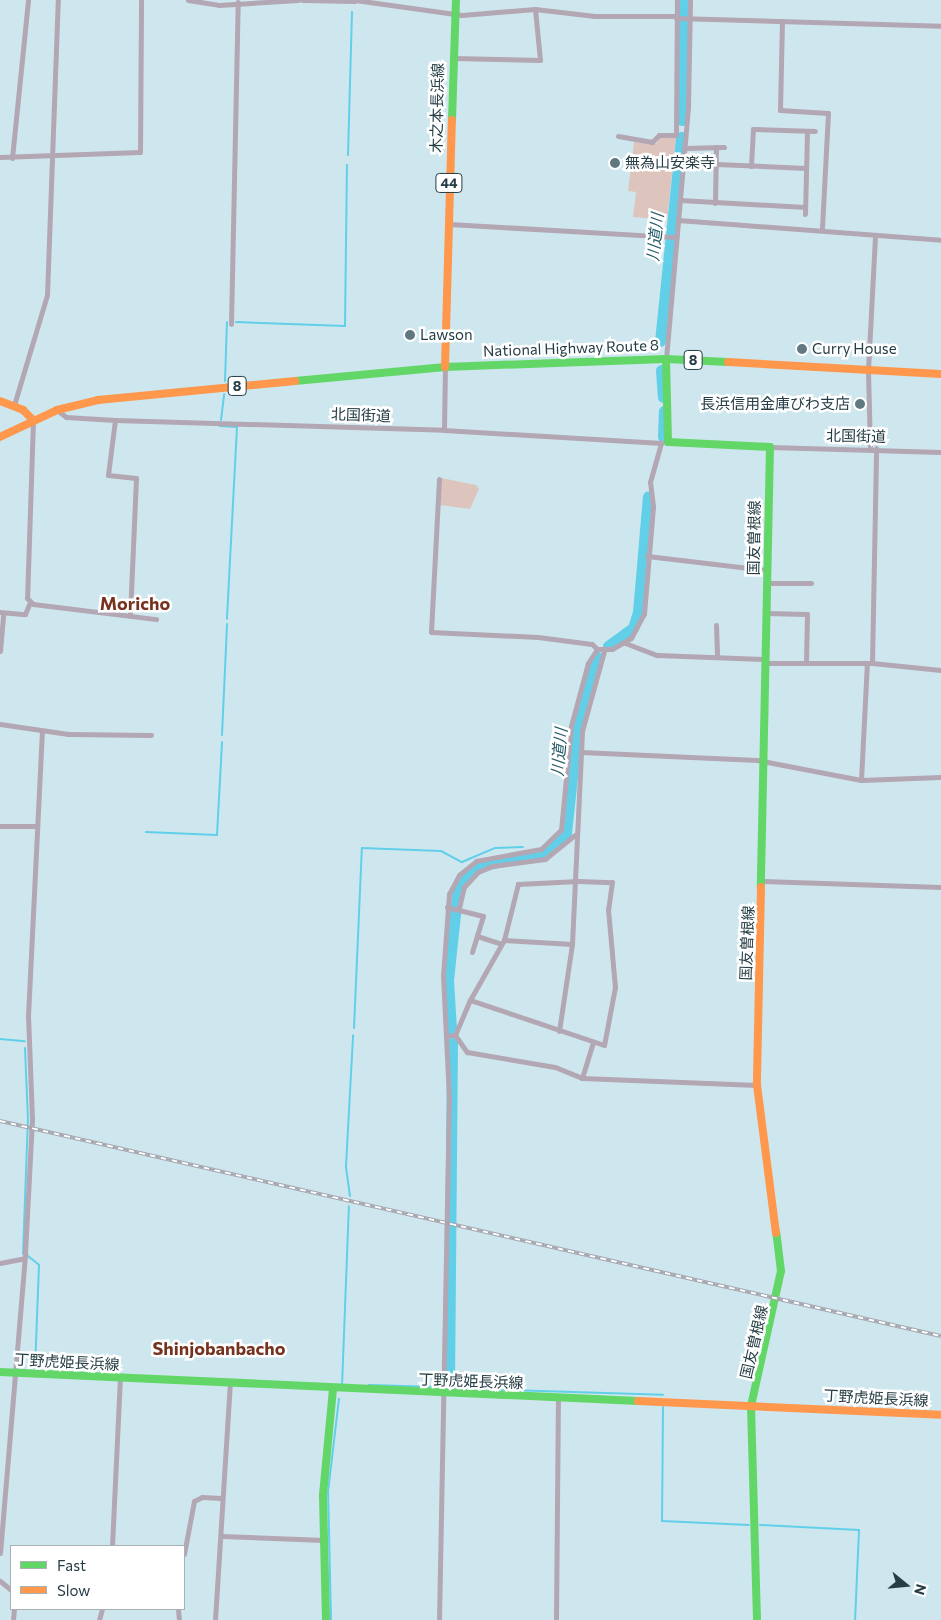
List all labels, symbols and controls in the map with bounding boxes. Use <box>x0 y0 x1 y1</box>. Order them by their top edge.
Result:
street label: 木之本長浜線 <box>427 63 447 153</box>
place label: 無為山安楽寺 <box>625 154 715 172</box>
marker: 無為山安楽寺 <box>609 157 621 169</box>
road number: 44 <box>435 172 463 194</box>
water label: 川道川 <box>643 212 667 262</box>
place label: Lawson <box>420 326 473 344</box>
marker: Lawson <box>404 329 416 341</box>
street label: National Highway Route 8 <box>483 336 659 360</box>
place label: Curry House <box>812 340 897 358</box>
marker: Curry House <box>796 343 808 355</box>
road number: 8 <box>683 348 703 372</box>
road number: 8 <box>227 374 247 398</box>
place label: 長浜信用金庫びわ支店 <box>700 395 850 413</box>
marker: 長浜信用金庫びわ支店 <box>854 398 866 410</box>
street label: 北国街道 <box>331 405 391 425</box>
street label: 北国街道 <box>826 426 886 446</box>
street label: 国友曽根線 <box>744 500 764 576</box>
district label: Moricho <box>100 592 170 614</box>
water label: 川道川 <box>547 727 571 777</box>
street label: 国友曽根線 <box>737 905 757 981</box>
street label: 国友曽根線 <box>737 1303 771 1381</box>
district label: Shinjobanbacho <box>153 1337 285 1359</box>
street label: 丁野虎姫長浜線 <box>14 1350 120 1374</box>
street label: 丁野虎姫長浜線 <box>418 1370 524 1392</box>
street label: 丁野虎姫長浜線 <box>823 1386 929 1410</box>
legend <box>10 1545 185 1610</box>
text: Fast <box>57 1556 86 1574</box>
north arrow <box>881 1560 931 1610</box>
text: Slow <box>57 1581 90 1599</box>
text: N <box>911 1582 930 1597</box>

